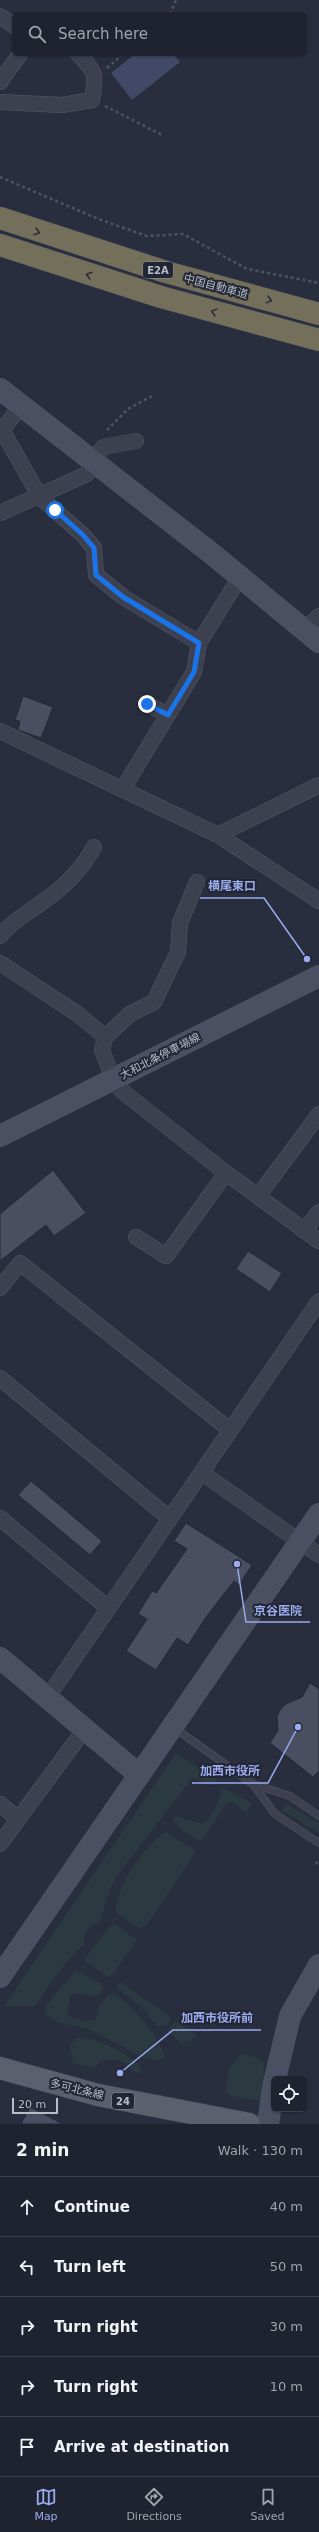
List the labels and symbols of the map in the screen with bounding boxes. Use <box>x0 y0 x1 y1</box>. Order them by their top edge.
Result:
one-way arrow <box>33 227 40 235</box>
road number: E2A <box>143 262 173 278</box>
one-way arrow <box>86 271 93 279</box>
street label: 中国自動車道 <box>182 272 249 301</box>
one-way arrow <box>265 296 272 304</box>
one-way arrow <box>211 308 218 317</box>
route start <box>46 501 64 519</box>
route end <box>138 695 156 713</box>
callout: 横尾東口 <box>200 874 264 898</box>
text: 横尾東口 <box>208 879 256 893</box>
street label: 大和北条停車場線 <box>118 1031 202 1082</box>
callout: 京谷医院 <box>246 1598 310 1622</box>
text: 京谷医院 <box>254 1604 302 1618</box>
callout: 加西市役所 <box>192 1759 268 1783</box>
text: 加西市役所 <box>200 1764 260 1778</box>
callout: 加西市役所前 <box>173 2006 261 2030</box>
text: 加西市役所前 <box>181 2011 253 2025</box>
street label: 多可北条線 <box>49 2077 105 2102</box>
road number: 24 <box>112 2093 134 2109</box>
scale bar <box>12 2096 58 2115</box>

